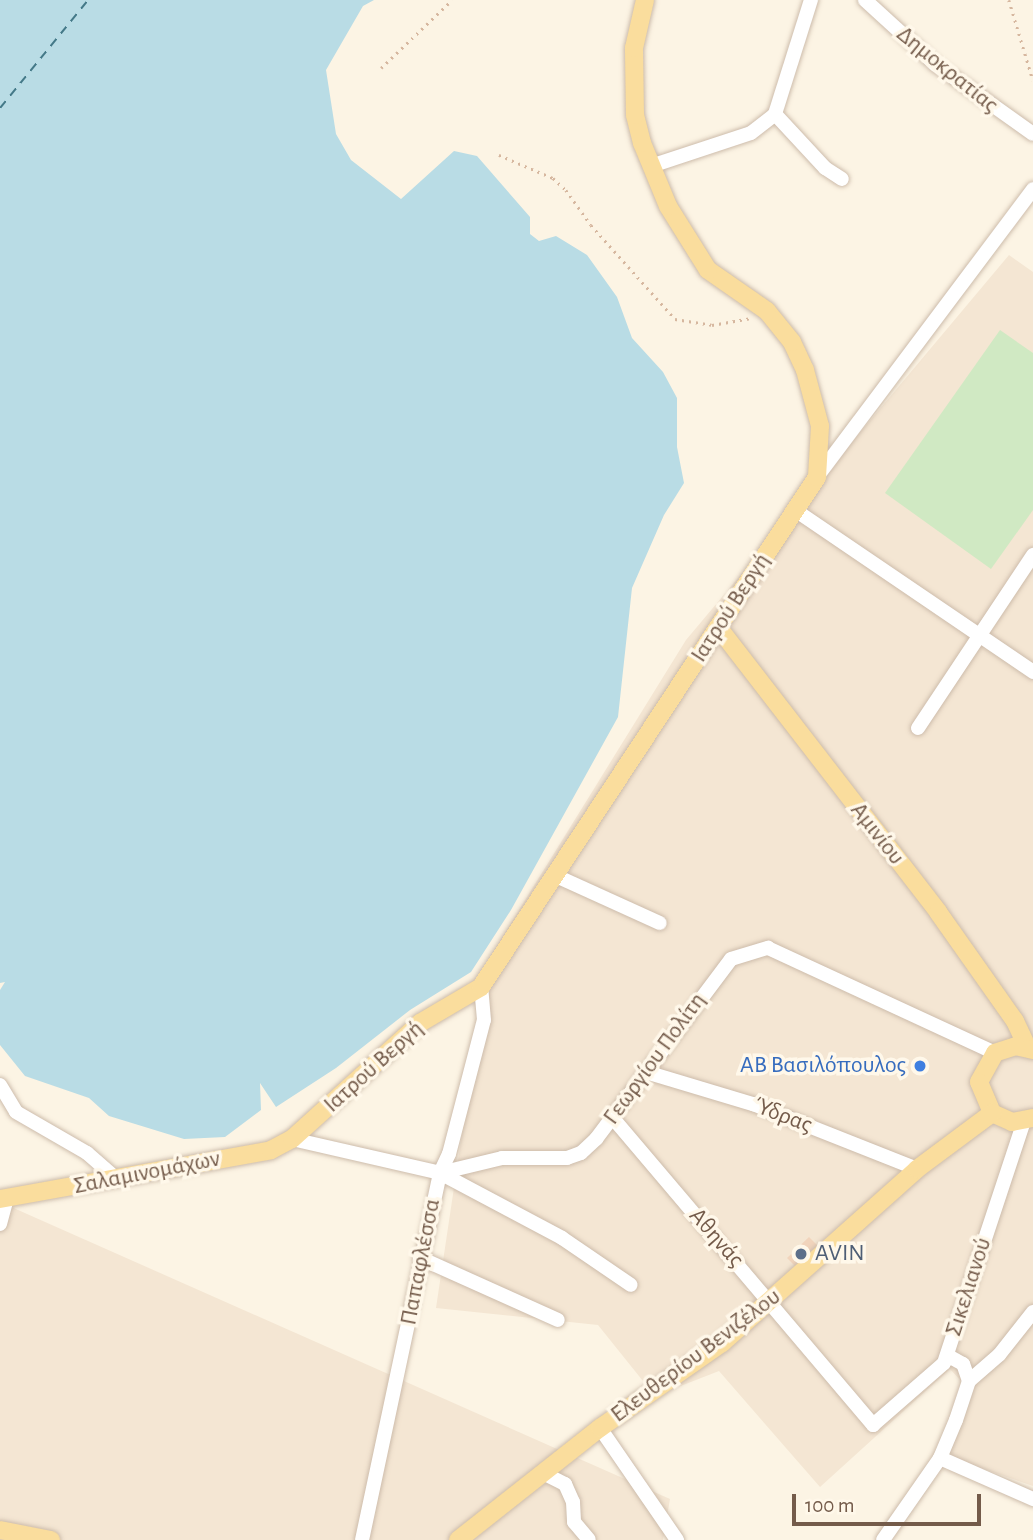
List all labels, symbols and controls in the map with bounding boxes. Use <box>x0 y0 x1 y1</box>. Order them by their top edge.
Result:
street label: Δημοκρατίας <box>890 20 1004 120</box>
street label: Ιατρού Βεργή <box>685 548 777 668</box>
street label: Αμινίου <box>844 797 910 871</box>
street label: Γεωργίου Πολίτη <box>597 987 713 1131</box>
street label: Ιατρού Βεργή <box>318 1015 430 1119</box>
place label: ΑΒ Βασιλόπουλος <box>740 1052 906 1080</box>
marker: ΑΒ Βασιλόπουλος <box>912 1058 928 1074</box>
street label: Ύδρας <box>750 1092 816 1140</box>
street label: Σαλαμινομάχων <box>71 1145 223 1201</box>
street label: Παπαφλέσσα <box>395 1196 447 1328</box>
street label: Αθηνάς <box>682 1202 750 1274</box>
street label: Σικελιανού <box>940 1234 998 1340</box>
place label: AVIN <box>815 1240 865 1268</box>
marker: AVIN <box>793 1246 809 1262</box>
street label: Ελευθερίου Βενιζέλου <box>605 1283 787 1429</box>
scale bar <box>795 1480 984 1524</box>
text: 100 m <box>805 1495 855 1516</box>

